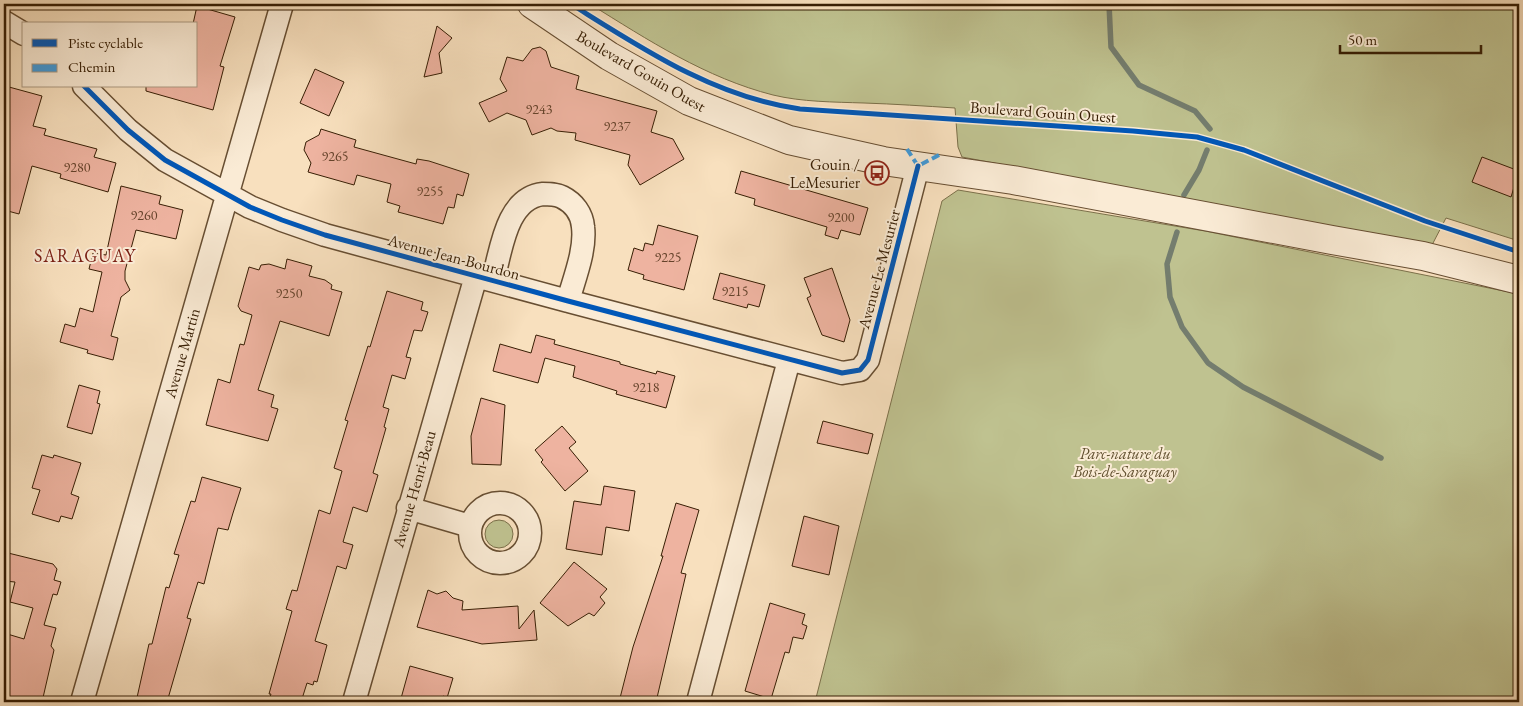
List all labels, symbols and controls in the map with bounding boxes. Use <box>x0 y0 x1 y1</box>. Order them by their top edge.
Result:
legend <box>22 22 198 88</box>
scale bar <box>1340 22 1482 54</box>
street label: Boulevard Gouin Ouest <box>572 25 710 117</box>
text: 50 m <box>1348 30 1377 49</box>
text: Piste cyclable <box>68 33 143 52</box>
text: Chemin <box>68 57 116 76</box>
street label: Boulevard Gouin Ouest <box>969 96 1117 128</box>
house number: 9243 <box>526 100 553 118</box>
house number: 9237 <box>604 117 631 135</box>
house number: 9265 <box>322 147 348 165</box>
place label: Gouin / LeMesurier <box>790 154 861 193</box>
house number: 9280 <box>64 158 91 176</box>
bus stop icon: Gouin / LeMesurier <box>864 160 890 186</box>
house number: 9255 <box>417 182 443 200</box>
house number: 9260 <box>131 206 158 224</box>
street label: Avenue Le Mesurier <box>853 206 905 332</box>
house number: 9200 <box>828 208 855 226</box>
street label: Avenue Jean-Bourdon <box>385 229 523 285</box>
district label: SARAGUAY <box>34 244 137 267</box>
house number: 9225 <box>655 248 681 266</box>
house number: 9215 <box>722 282 748 300</box>
house number: 9250 <box>276 284 303 302</box>
street label: Avenue Martin <box>159 305 205 401</box>
house number: 9218 <box>633 378 660 396</box>
street label: Avenue Henri-Beau <box>387 427 441 551</box>
park label: Parc-nature du Bois-de-Saraguay <box>1072 443 1177 482</box>

